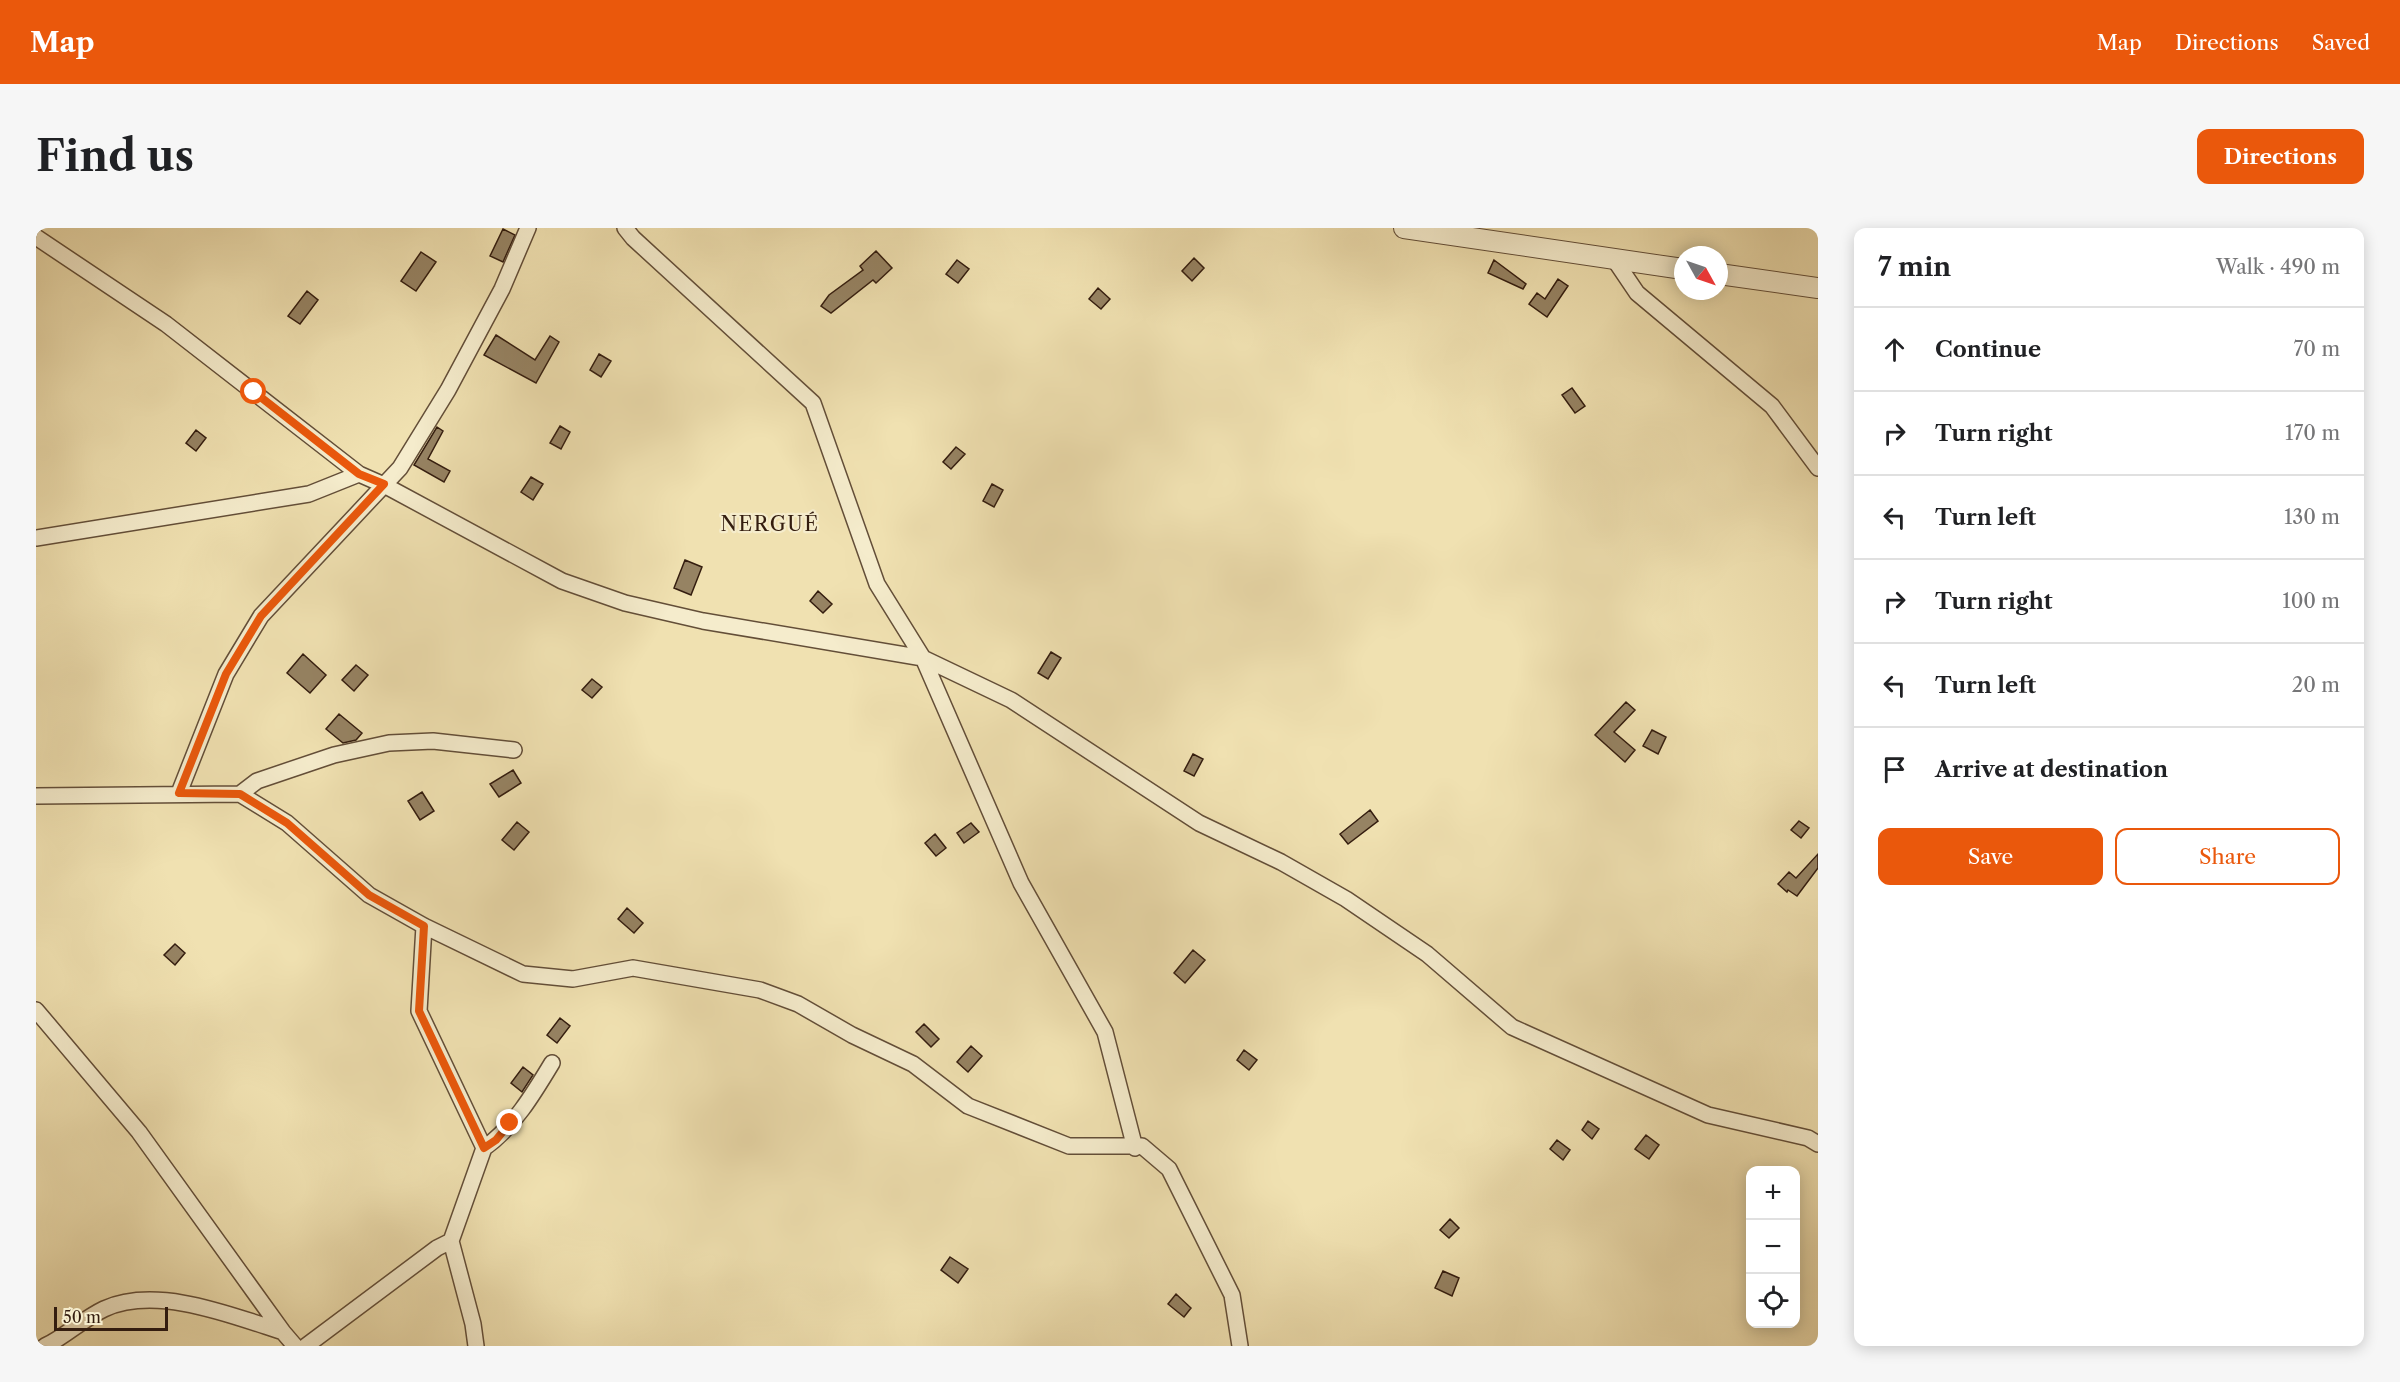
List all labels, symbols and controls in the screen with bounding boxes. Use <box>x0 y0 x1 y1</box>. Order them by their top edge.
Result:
text: Map <box>30 25 94 59</box>
text: Map <box>2097 30 2142 55</box>
text: Directions <box>2175 30 2279 55</box>
text: Saved <box>2312 30 2370 55</box>
button: Directions <box>2197 129 2364 184</box>
text: Find us <box>36 130 194 182</box>
north arrow <box>1674 246 1728 300</box>
text: 7 min <box>1878 251 1951 283</box>
text: Walk · 490 m <box>2216 255 2340 279</box>
icon: ahead <box>1878 333 1911 366</box>
text: Continue <box>1935 336 2041 363</box>
text: 70 m <box>2294 337 2340 361</box>
route start <box>240 378 266 404</box>
icon: right <box>1878 417 1911 450</box>
text: Turn right <box>1935 420 2053 447</box>
text: 170 m <box>2285 421 2340 445</box>
icon: left <box>1878 501 1911 534</box>
text: Turn left <box>1935 504 2036 531</box>
text: 130 m <box>2284 505 2340 529</box>
district label: NERGUÉ <box>720 511 820 536</box>
icon: right <box>1878 585 1911 618</box>
text: Turn right <box>1935 588 2053 615</box>
text: 100 m <box>2282 589 2340 613</box>
icon: left <box>1878 669 1911 702</box>
text: Turn left <box>1935 672 2036 699</box>
text: 20 m <box>2292 673 2340 697</box>
icon: arrive <box>1878 753 1911 786</box>
text: Arrive at destination <box>1935 756 2168 783</box>
button: Save <box>1878 828 2103 885</box>
button: Share <box>2115 828 2340 885</box>
route end <box>496 1109 522 1135</box>
map controls <box>1746 1166 1800 1328</box>
button: + <box>1746 1166 1800 1220</box>
button: − <box>1746 1220 1800 1274</box>
button: locate <box>1746 1274 1800 1328</box>
scale bar <box>54 1304 168 1332</box>
text: 50 m <box>63 1307 101 1327</box>

